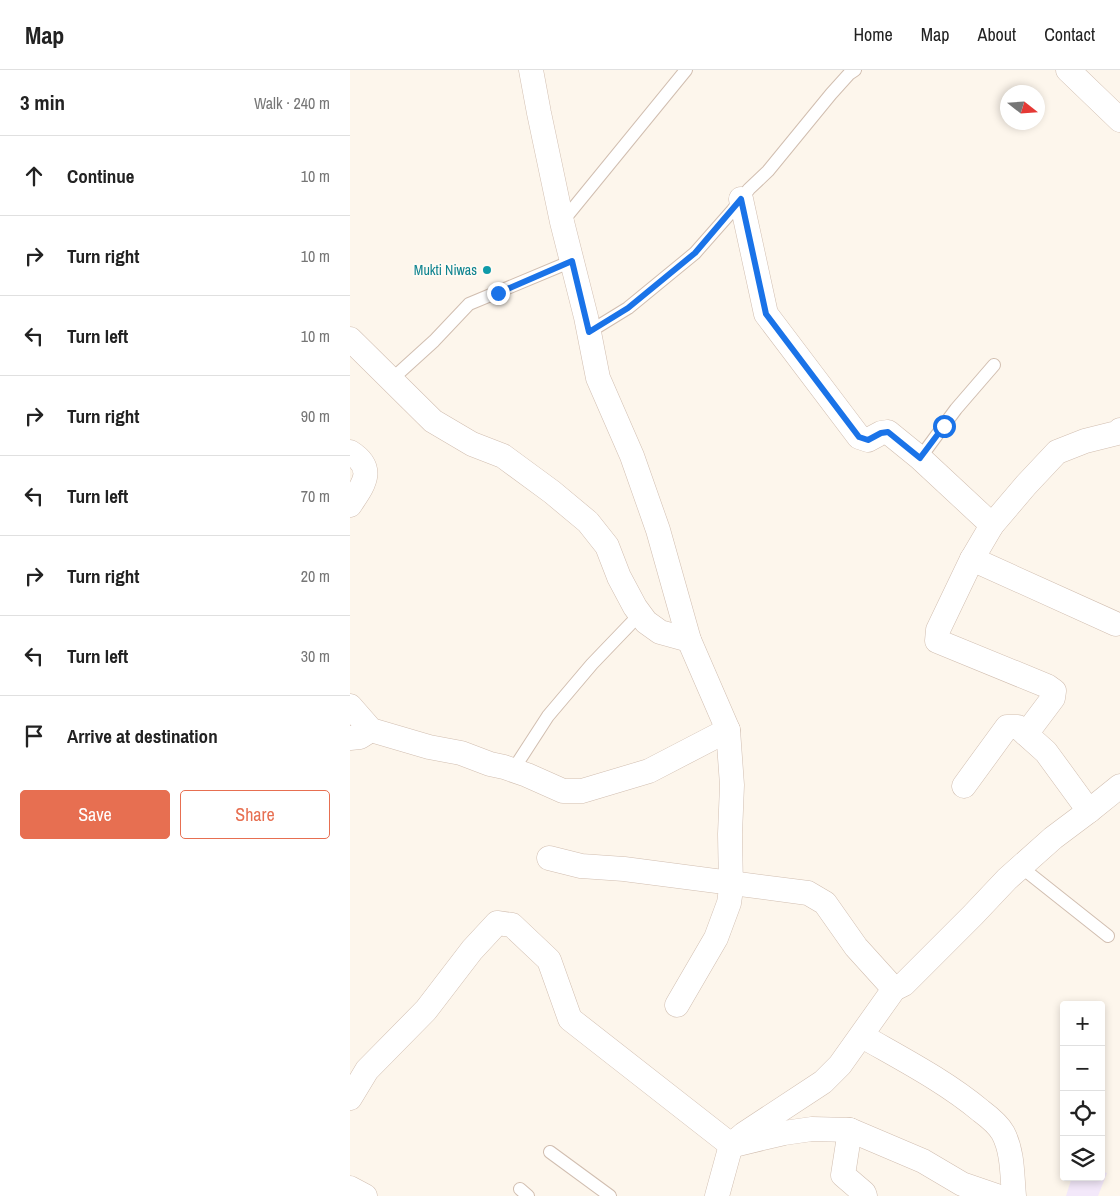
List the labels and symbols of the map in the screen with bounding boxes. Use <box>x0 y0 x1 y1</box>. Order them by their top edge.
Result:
north arrow <box>1000 85 1045 130</box>
place label: Mukti Niwas <box>414 261 477 279</box>
marker: Mukti Niwas <box>481 264 493 276</box>
route end <box>487 282 510 305</box>
route start <box>933 415 956 438</box>

